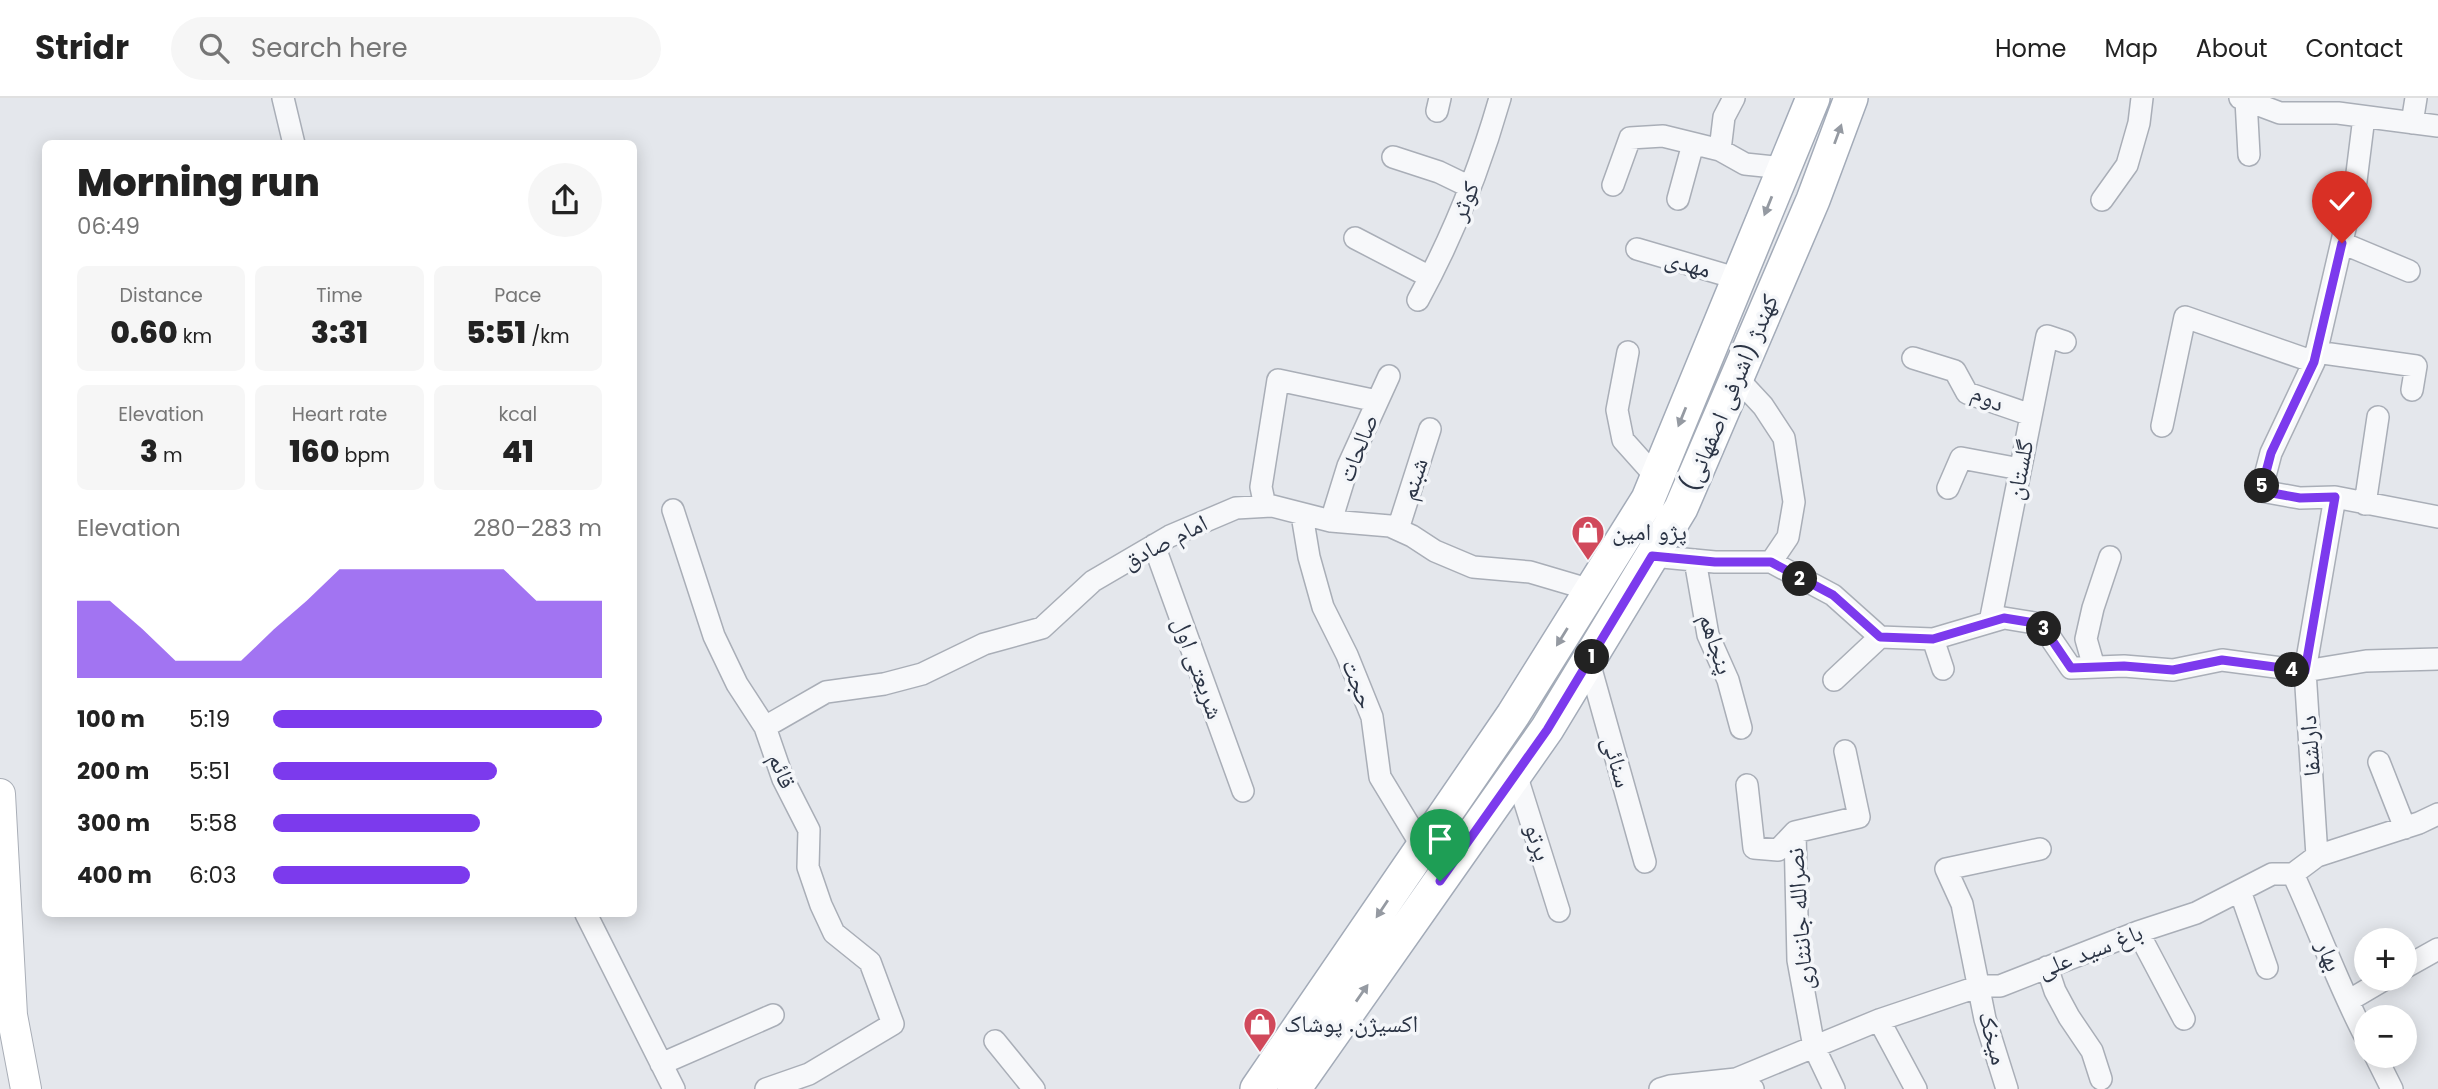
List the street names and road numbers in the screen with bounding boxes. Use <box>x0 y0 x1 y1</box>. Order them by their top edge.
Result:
street label: کوثر <box>1441 176 1487 226</box>
street label: مهدی <box>1661 241 1715 286</box>
street label: کهندژ (اشرفی اصفهانی) <box>1673 289 1786 497</box>
street label: دوم <box>1966 376 2010 419</box>
street label: صالحات <box>1329 409 1386 487</box>
street label: گلستان <box>1998 437 2041 503</box>
street label: شبنم <box>1391 454 1436 504</box>
street label: امام صادق <box>1117 506 1213 577</box>
street label: پنجاهم <box>1691 609 1742 679</box>
street label: شریعتی اول <box>1165 612 1232 723</box>
street label: حجت <box>1334 654 1383 713</box>
street label: دارلشفا <box>2291 714 2328 778</box>
street label: سنائی <box>1594 732 1641 791</box>
street label: قائم <box>761 748 804 793</box>
street label: پرتو <box>1517 819 1560 865</box>
street label: نصرالله جاننثاری <box>1778 847 1821 991</box>
street label: باغ سید علی <box>2032 915 2147 986</box>
street label: بهار <box>2308 934 2351 976</box>
street label: میخک <box>1971 1007 2016 1068</box>

